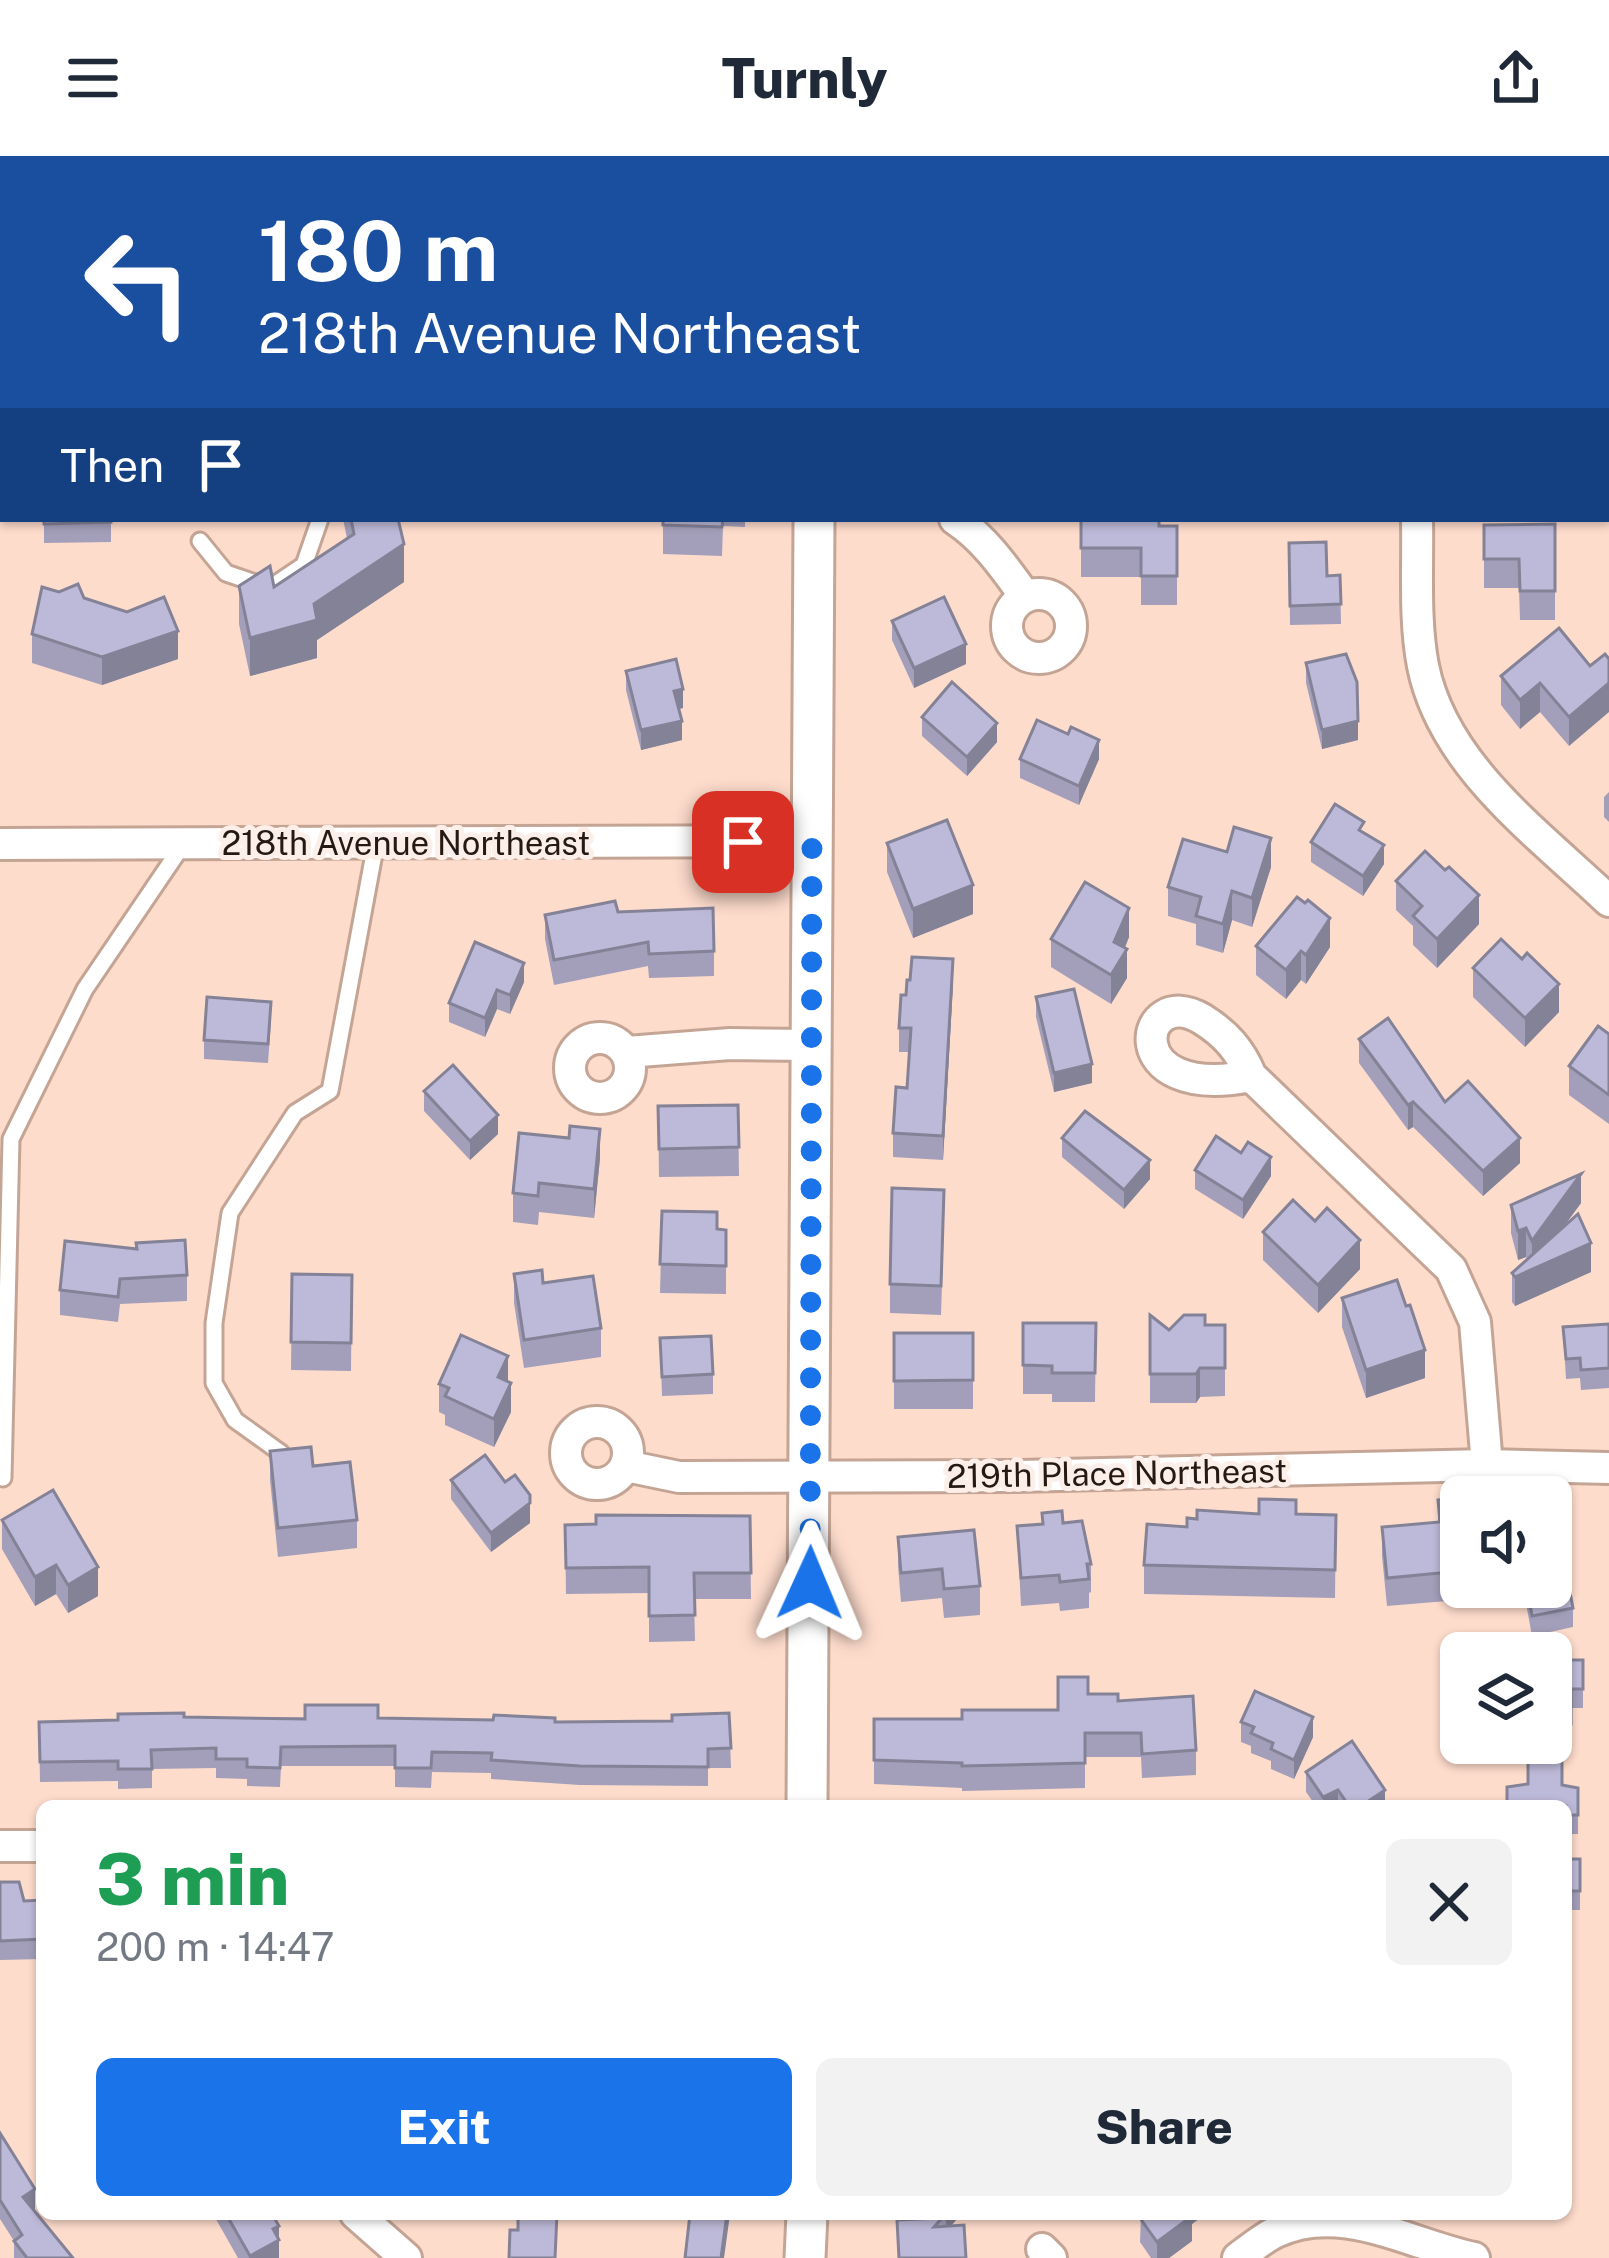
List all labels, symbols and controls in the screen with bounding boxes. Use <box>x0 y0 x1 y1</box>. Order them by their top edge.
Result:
icon: menu <box>60 45 126 111</box>
icon: share <box>1483 45 1549 111</box>
text: Turnly <box>721 47 888 110</box>
text: 180 m <box>258 201 498 300</box>
icon: left <box>60 204 216 360</box>
text: 218th Avenue Northeast <box>258 302 862 365</box>
icon: arrive <box>188 432 254 498</box>
text: Then <box>60 439 164 492</box>
pin <box>692 791 794 893</box>
icon: arrive <box>710 809 776 875</box>
street label: 218th Avenue Northeast <box>222 824 590 862</box>
street label: 219th Place Northeast <box>947 1451 1287 1495</box>
map controls <box>1440 1476 1572 1764</box>
button: sound <box>1440 1476 1572 1608</box>
position arrow <box>747 1520 873 1646</box>
button: layers <box>1440 1632 1572 1764</box>
text: 3 min <box>96 1837 289 1921</box>
button: close <box>1386 1839 1512 1965</box>
text: 200 m · 14:47 <box>96 1924 334 1970</box>
button: Exit <box>96 2058 792 2196</box>
button: Share <box>816 2058 1512 2196</box>

